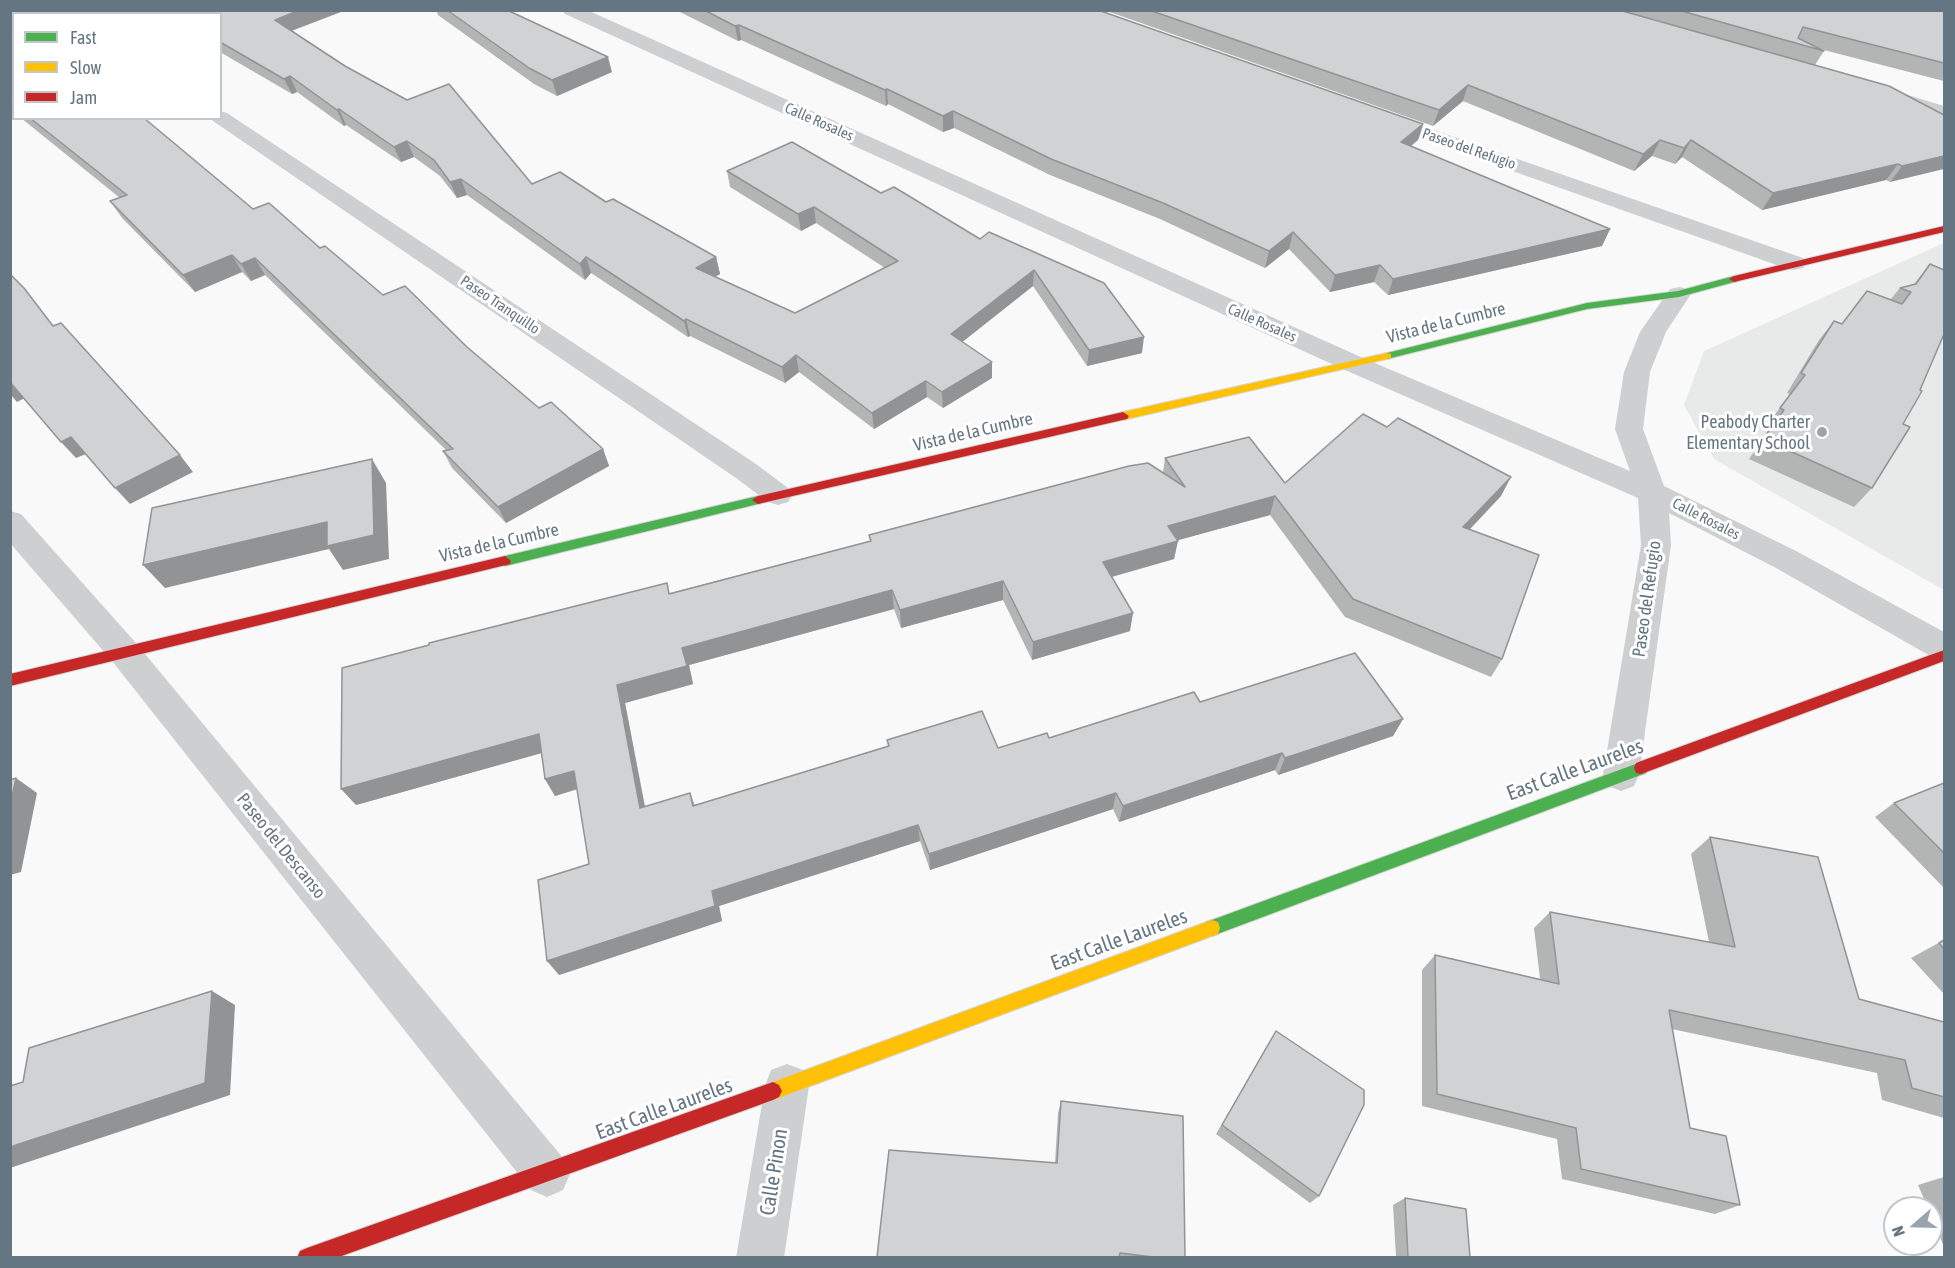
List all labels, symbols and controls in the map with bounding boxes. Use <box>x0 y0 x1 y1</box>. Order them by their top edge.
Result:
legend <box>12 12 222 120</box>
text: Fast <box>70 27 97 48</box>
text: Slow <box>70 57 101 78</box>
text: Jam <box>70 87 97 108</box>
street label: Calle Rosales <box>782 99 856 145</box>
street label: Paseo del Refugio <box>1420 125 1518 173</box>
street label: Paseo Tranquillo <box>457 272 543 338</box>
street label: Vista de la Cumbre <box>1384 298 1508 348</box>
street label: Calle Rosales <box>1225 300 1299 346</box>
street label: Vista de la Cumbre <box>911 408 1035 456</box>
place label: Peabody Charter Elementary School <box>1686 411 1810 454</box>
marker: Peabody Charter Elementary School <box>1815 425 1829 439</box>
street label: Calle Rosales <box>1669 494 1743 544</box>
street label: Vista de la Cumbre <box>437 519 561 567</box>
street label: Paseo del Refugio <box>1628 539 1666 659</box>
street label: East Calle Laureles <box>1503 734 1647 806</box>
street label: Paseo del Descanso <box>232 789 330 903</box>
street label: East Calle Laureles <box>1047 904 1191 976</box>
street label: East Calle Laureles <box>592 1073 736 1145</box>
street label: Calle Pinon <box>755 1127 793 1217</box>
north arrow <box>1883 1196 1943 1256</box>
text: N <box>1888 1224 1908 1239</box>

